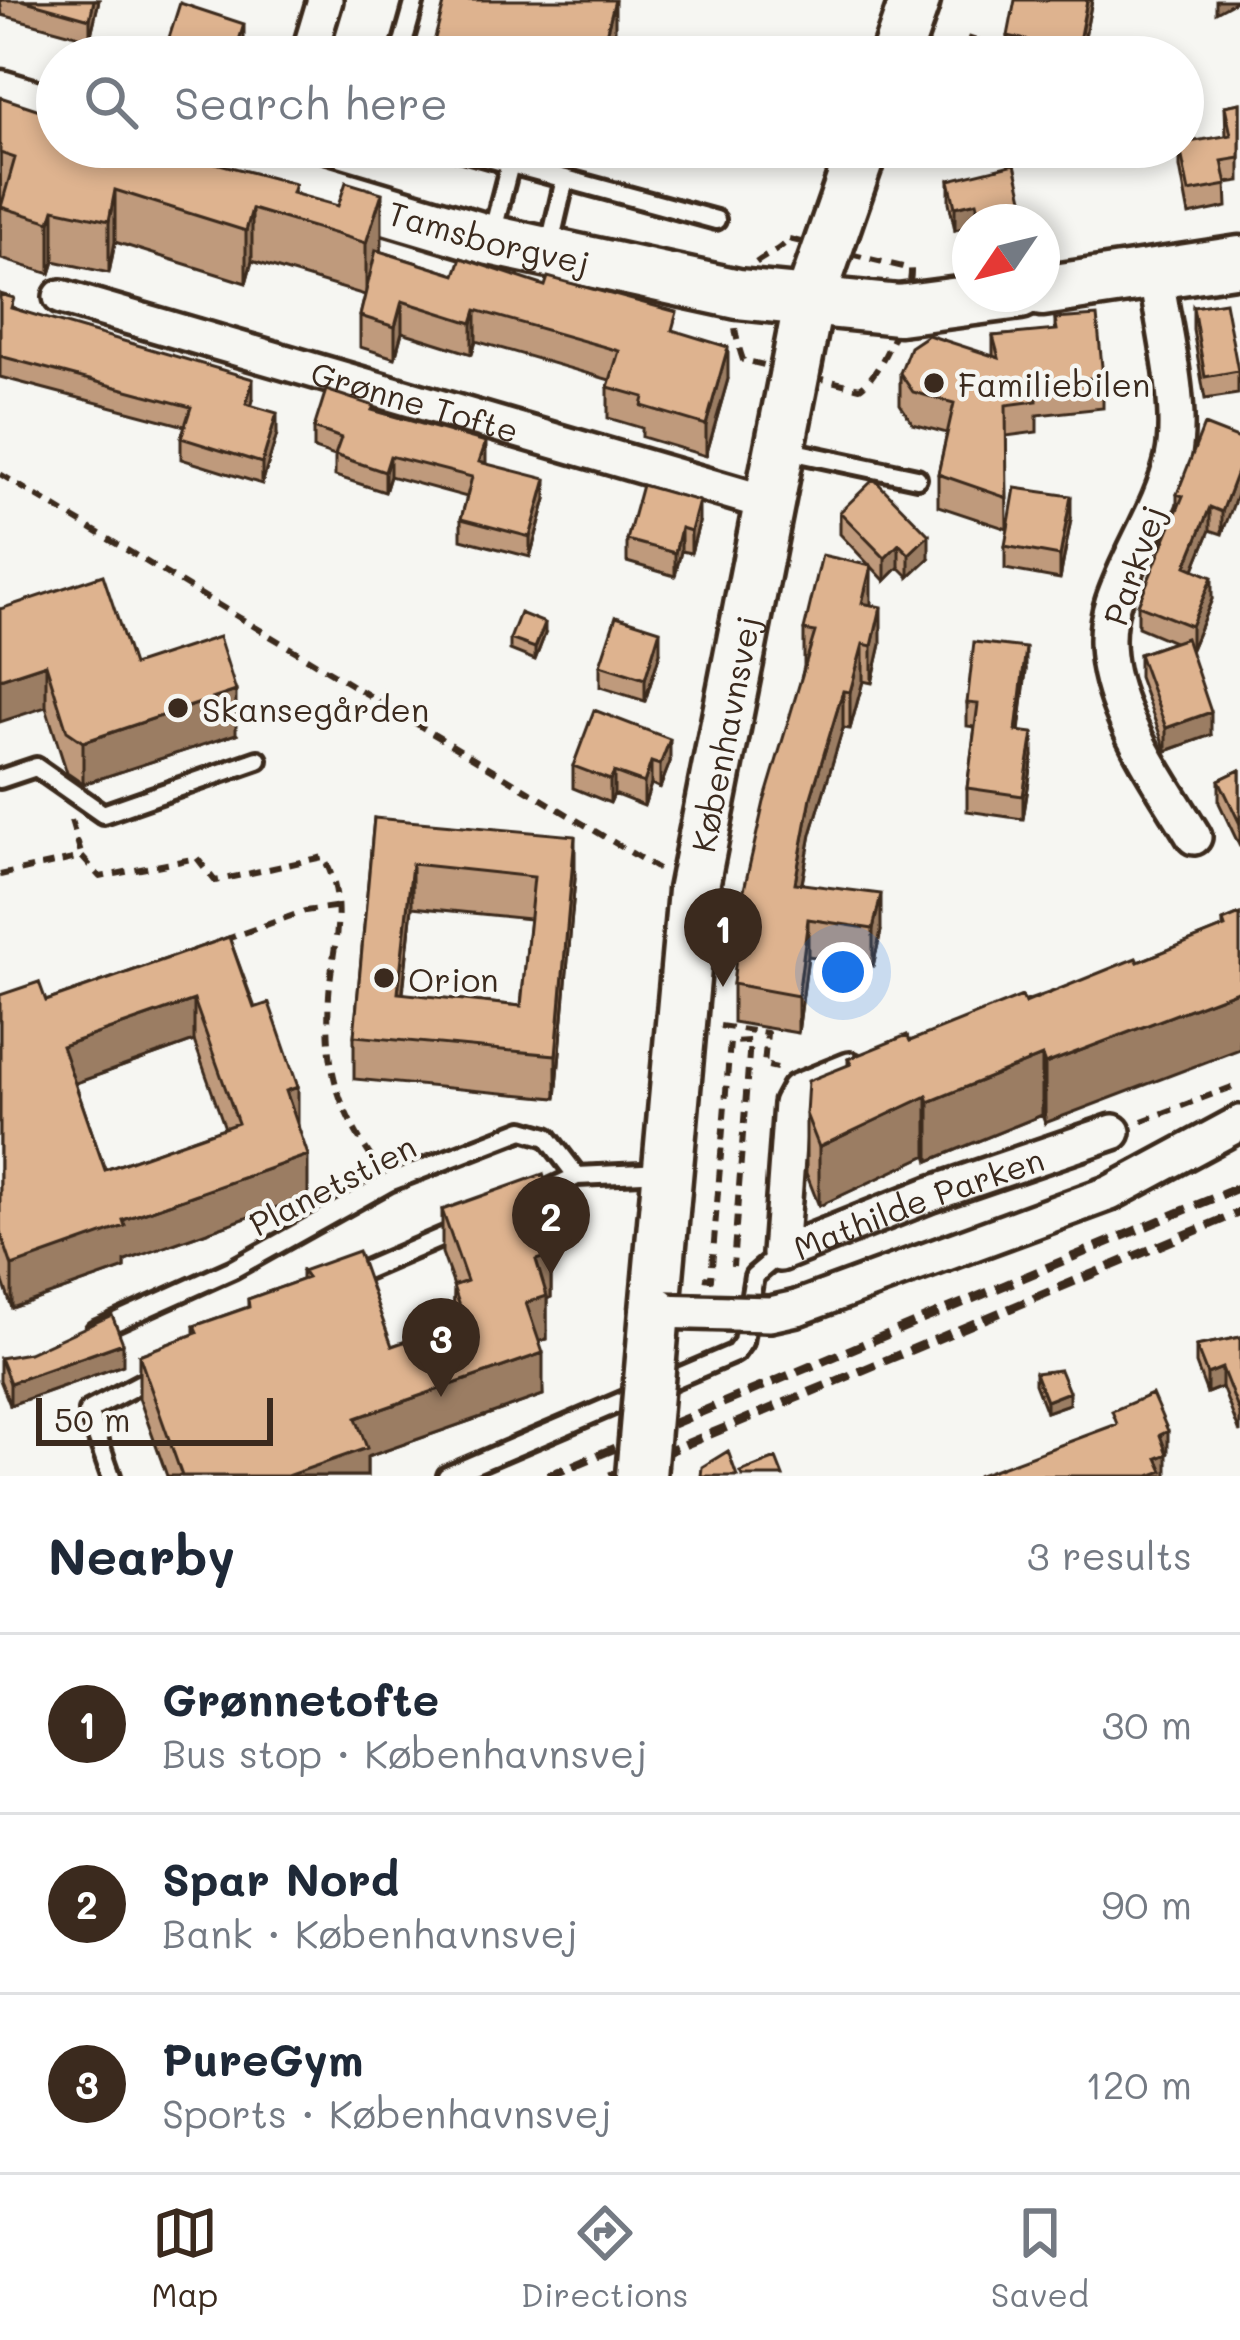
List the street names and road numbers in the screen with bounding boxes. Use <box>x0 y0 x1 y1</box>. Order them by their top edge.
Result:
street label: Tamsborgvej <box>383 189 594 283</box>
street label: Grønne Tofte <box>306 350 524 451</box>
street label: Parkvej <box>1093 499 1173 631</box>
street label: Københavnsvej <box>680 612 768 855</box>
street label: Planetstien <box>241 1124 423 1244</box>
street label: Mathilde Parken <box>787 1136 1049 1268</box>

